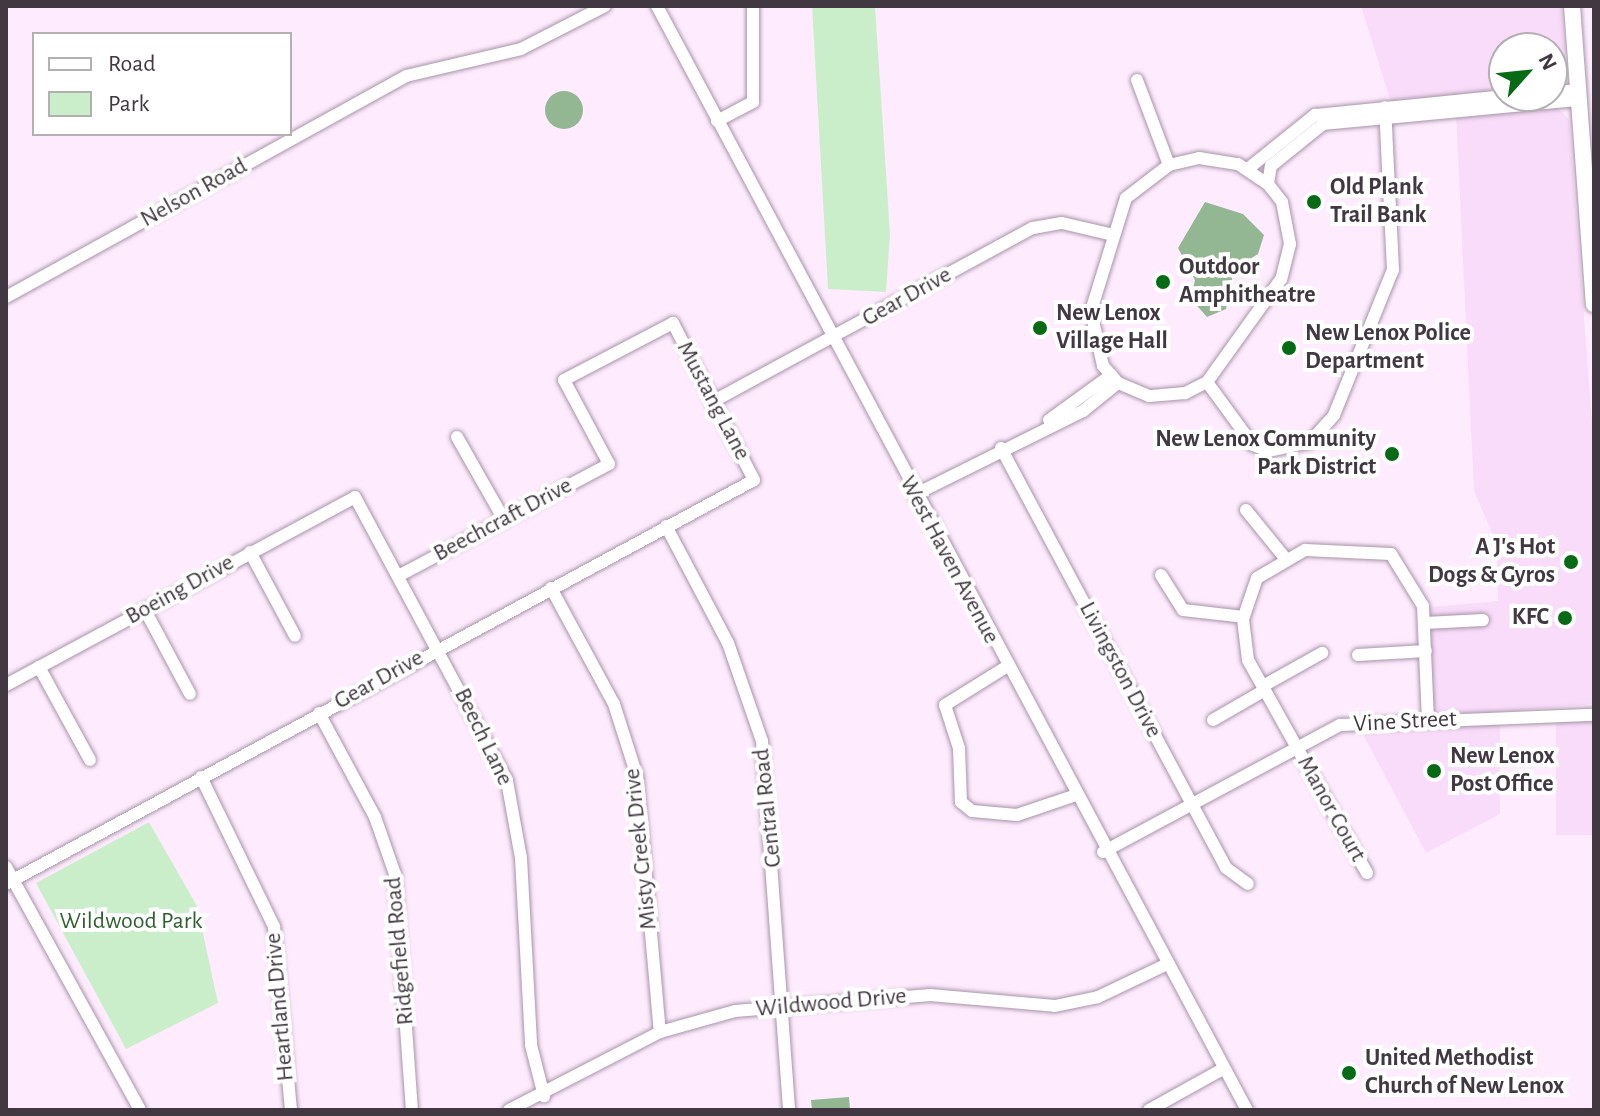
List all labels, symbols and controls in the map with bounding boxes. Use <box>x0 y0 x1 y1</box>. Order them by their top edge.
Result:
legend <box>32 32 292 136</box>
north arrow <box>1488 32 1568 112</box>
text: N <box>1534 50 1561 74</box>
text: Road <box>108 52 156 76</box>
text: Park <box>108 92 149 116</box>
street label: Nelson Road <box>136 152 252 234</box>
place label: Old Plank Trail Bank <box>1330 174 1426 230</box>
marker: Old Plank Trail Bank <box>1305 193 1323 211</box>
place label: Outdoor Amphitheatre <box>1179 254 1316 310</box>
street label: Gear Drive <box>857 261 957 333</box>
marker: Outdoor Amphitheatre <box>1154 273 1172 291</box>
place label: New Lenox Village Hall <box>1056 300 1168 356</box>
marker: New Lenox Village Hall <box>1031 319 1049 337</box>
place label: New Lenox Police Department <box>1305 320 1471 376</box>
street label: Mustang Lane <box>670 337 756 465</box>
marker: New Lenox Police Department <box>1280 339 1298 357</box>
place label: New Lenox Community Park District <box>1155 426 1376 482</box>
marker: New Lenox Community Park District <box>1383 445 1401 463</box>
street label: Beechcraft Drive <box>429 471 577 569</box>
street label: West Haven Avenue <box>893 471 1005 649</box>
place label: A J's Hot Dogs & Gyros <box>1428 534 1555 590</box>
street label: Boeing Drive <box>121 548 239 632</box>
marker: A J's Hot Dogs & Gyros <box>1562 553 1580 571</box>
street label: Livingston Drive <box>1072 597 1168 743</box>
place label: KFC <box>1512 604 1549 632</box>
marker: KFC <box>1556 609 1574 627</box>
street label: Gear Drive <box>329 644 429 716</box>
street label: Beech Lane <box>447 684 519 790</box>
street label: Vine Street <box>1353 705 1457 739</box>
place label: New Lenox Post Office <box>1450 743 1555 799</box>
street label: Central Road <box>747 747 789 869</box>
street label: Manor Court <box>1290 751 1372 867</box>
marker: New Lenox Post Office <box>1425 762 1443 780</box>
street label: Misty Creek Drive <box>618 767 664 931</box>
street label: Ridgefield Road <box>379 876 421 1026</box>
park label: Wildwood Park <box>60 908 202 936</box>
street label: Heartland Drive <box>259 932 301 1082</box>
street label: Wildwood Drive <box>754 982 908 1024</box>
place label: United Methodist Church of New Lenox <box>1365 1045 1564 1101</box>
marker: United Methodist Church of New Lenox <box>1340 1064 1358 1082</box>

